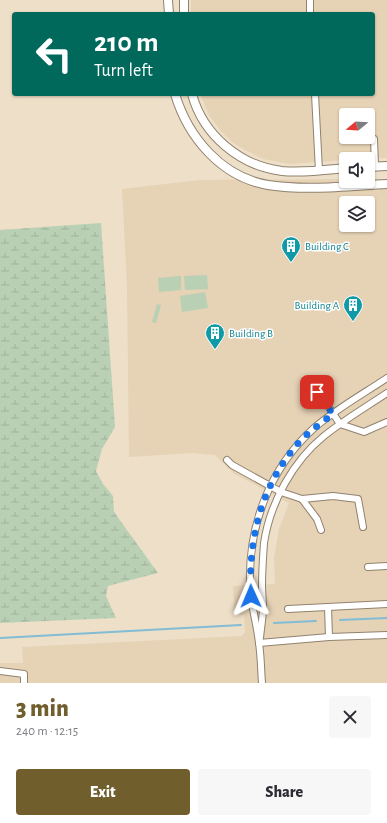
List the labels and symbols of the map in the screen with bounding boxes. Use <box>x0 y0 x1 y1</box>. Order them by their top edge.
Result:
north arrow <box>339 108 375 144</box>
building icon: Building C <box>280 235 302 263</box>
place label: Building C <box>305 241 349 252</box>
building icon: Building A <box>342 294 364 322</box>
place label: Building A <box>295 300 340 311</box>
building icon: Building B <box>204 322 226 350</box>
place label: Building B <box>229 328 273 339</box>
pin <box>300 375 334 409</box>
position arrow <box>230 575 272 617</box>

